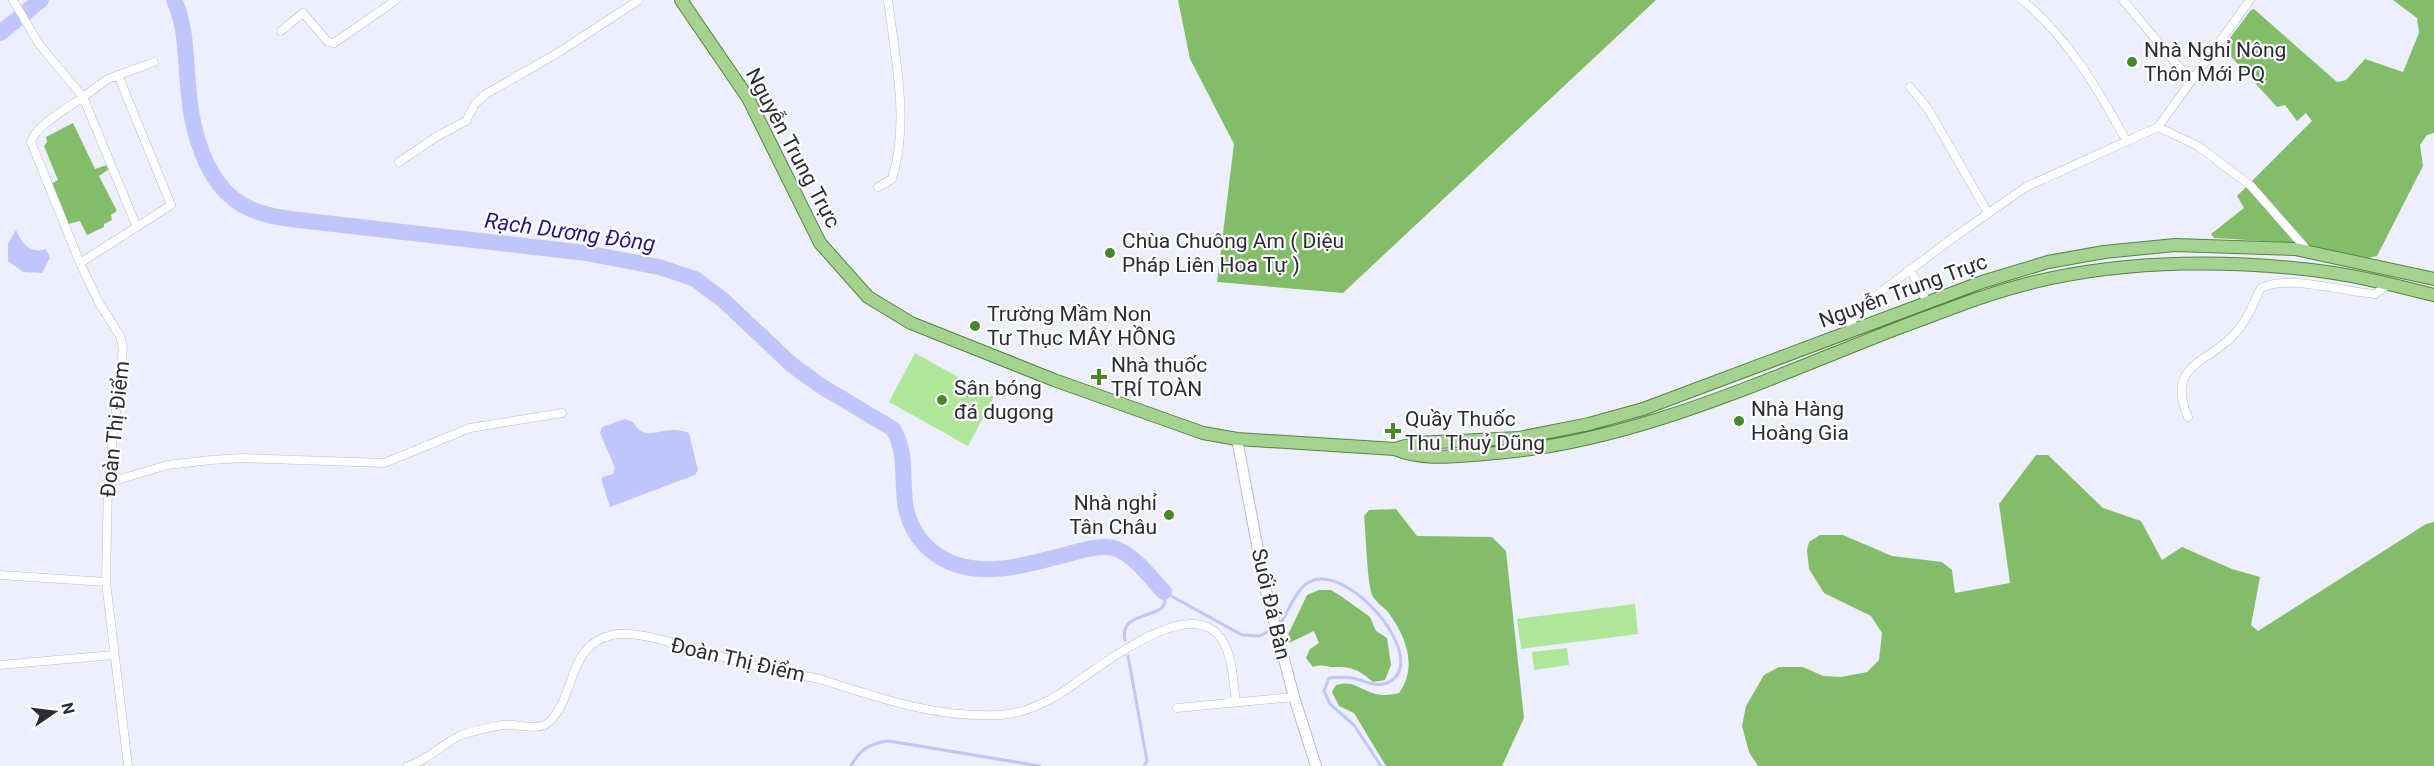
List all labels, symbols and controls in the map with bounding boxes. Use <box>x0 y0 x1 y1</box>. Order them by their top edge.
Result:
place label: Nhà Nghỉ Nông Thôn Mới PQ <box>2144 38 2286 86</box>
marker: Nhà Nghỉ Nông Thôn Mới PQ <box>2125 55 2139 69</box>
street label: Nguyễn Trung Trực <box>741 64 845 232</box>
water label: Rạch Dương Đông <box>483 208 657 256</box>
place label: Chùa Chuông Am ( Diệu Pháp Liên Hoa Tự ) <box>1122 229 1344 277</box>
marker: Chùa Chuông Am ( Diệu Pháp Liên Hoa Tự ) <box>1103 246 1117 260</box>
street label: Nguyễn Trung Trực <box>1816 249 1990 333</box>
place label: Trường Mầm Non Tư Thục MÂY HỒNG <box>987 302 1176 350</box>
marker: Trường Mầm Non Tư Thục MÂY HỒNG <box>968 319 982 333</box>
place label: Nhà thuốc TRÍ TOÀN <box>1111 353 1207 401</box>
street label: Đoàn Thị Điểm <box>96 360 134 498</box>
marker: Nhà thuốc TRÍ TOÀN <box>1092 370 1106 384</box>
place label: Sân bóng đá dugong <box>954 376 1054 424</box>
marker: Sân bóng đá dugong <box>935 393 949 407</box>
place label: Nhà Hàng Hoàng Gia <box>1751 397 1849 445</box>
place label: Quầy Thuốc Thu Thuỷ Dũng <box>1405 407 1545 455</box>
marker: Nhà Hàng Hoàng Gia <box>1732 414 1746 428</box>
marker: Quầy Thuốc Thu Thuỷ Dũng <box>1386 424 1400 438</box>
place label: Nhà nghỉ Tân Châu <box>1069 491 1157 539</box>
marker: Nhà nghỉ Tân Châu <box>1162 508 1176 522</box>
street label: Suối Đá Bàn <box>1247 546 1295 662</box>
street label: Đoàn Thị Điểm <box>669 633 807 687</box>
north arrow <box>24 682 84 742</box>
text: N <box>57 701 79 716</box>

